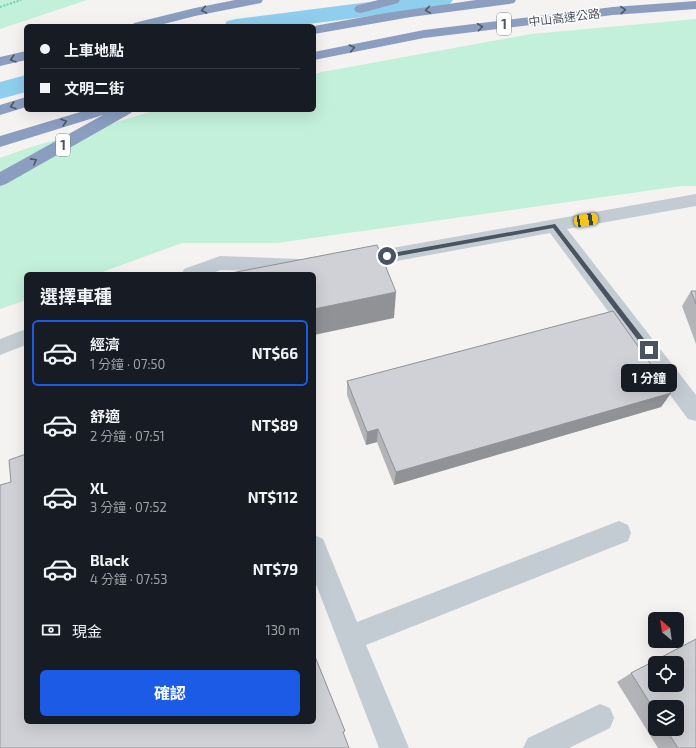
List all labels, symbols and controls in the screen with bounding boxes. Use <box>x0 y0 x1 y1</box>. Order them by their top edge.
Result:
one-way arrow <box>201 6 207 14</box>
one-way arrow <box>425 6 431 14</box>
street label: 中山高速公路 <box>527 6 601 28</box>
one-way arrow <box>620 6 626 15</box>
road number: 1 <box>497 13 511 35</box>
one-way arrow <box>477 23 483 32</box>
text: 上車地點 <box>64 41 124 59</box>
one-way arrow <box>349 45 355 53</box>
one-way arrow <box>10 54 17 63</box>
text: 文明二街 <box>64 79 124 97</box>
one-way arrow <box>10 101 17 110</box>
one-way arrow <box>60 118 67 127</box>
road number: 1 <box>56 134 70 156</box>
one-way arrow <box>30 158 37 165</box>
car <box>573 212 599 228</box>
route start <box>378 247 396 265</box>
text: 選擇車種 <box>40 285 112 307</box>
icon: car <box>42 335 78 371</box>
text: 經濟 <box>90 335 120 353</box>
route end <box>640 341 658 359</box>
text: NT$66 <box>252 344 298 362</box>
text: 1 分鐘 · 07:50 <box>90 356 165 372</box>
callout: 1 分鐘 <box>621 364 677 392</box>
text: 1 分鐘 <box>632 370 666 386</box>
icon: car <box>42 407 78 443</box>
text: 舒適 <box>90 407 120 425</box>
text: NT$89 <box>251 416 298 434</box>
text: 2 分鐘 · 07:51 <box>90 428 165 444</box>
icon: car <box>42 479 78 515</box>
text: XL <box>90 479 108 497</box>
text: NT$112 <box>248 488 298 506</box>
text: 3 分鐘 · 07:52 <box>90 499 167 515</box>
icon: car <box>42 551 78 587</box>
text: Black <box>90 551 129 569</box>
text: NT$79 <box>253 560 298 578</box>
text: 4 分鐘 · 07:53 <box>90 571 168 587</box>
north arrow <box>648 612 684 648</box>
map controls <box>648 612 684 736</box>
icon: cash <box>40 619 62 641</box>
text: 現金 <box>72 622 102 640</box>
text: 130 m <box>265 622 300 638</box>
button: locate <box>648 656 684 692</box>
button: 確認 <box>40 670 300 716</box>
button: layers <box>648 700 684 736</box>

